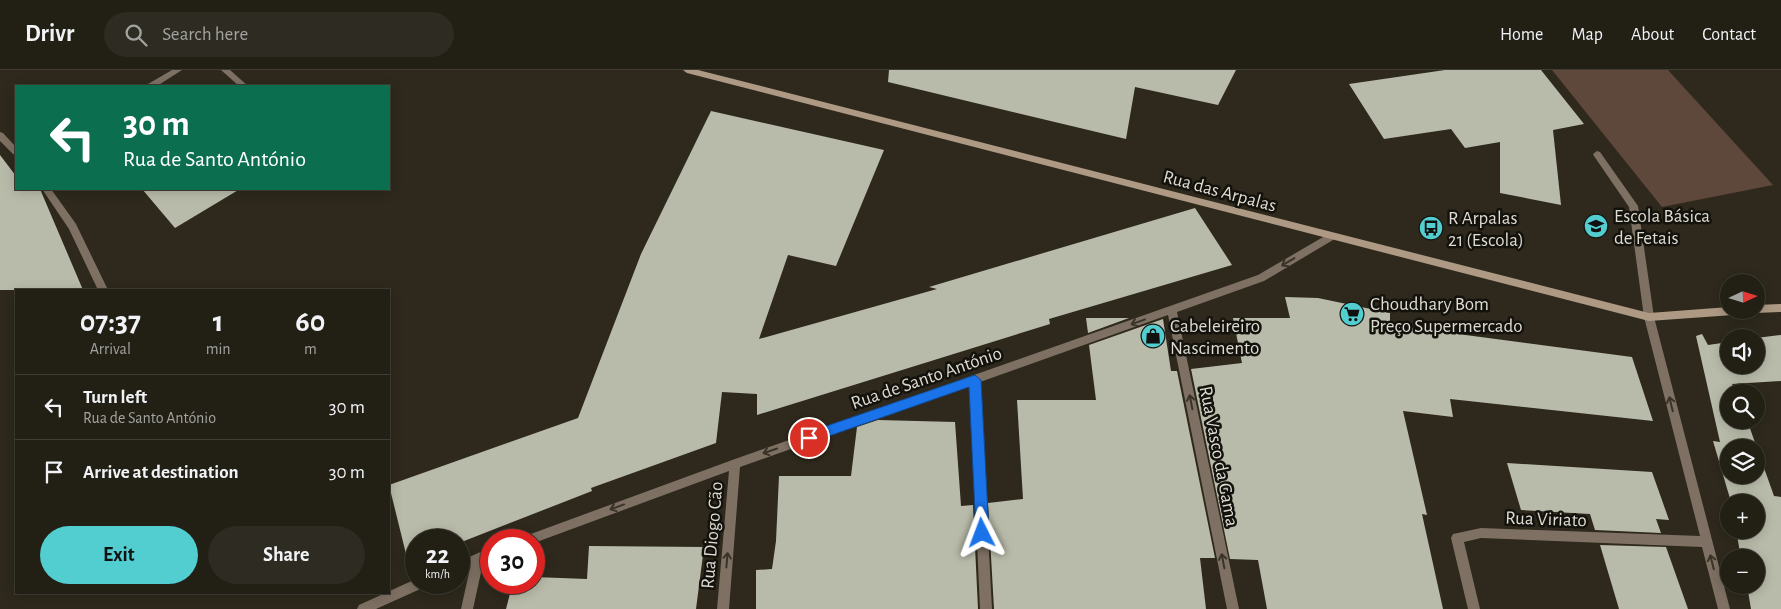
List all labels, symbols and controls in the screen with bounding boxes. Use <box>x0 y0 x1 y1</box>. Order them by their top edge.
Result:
search box <box>104 12 454 57</box>
icon: search <box>122 21 150 49</box>
text: Drivr <box>25 22 74 46</box>
text: Search here <box>162 25 248 44</box>
text: Home <box>1500 26 1543 44</box>
text: Map <box>1571 26 1603 44</box>
text: About <box>1631 26 1674 44</box>
text: Contact <box>1702 26 1756 44</box>
icon: left <box>40 105 105 170</box>
text: 30 m <box>123 107 190 142</box>
text: Rua de Santo António <box>123 148 306 170</box>
street label: Rua das Arpalas <box>1161 167 1278 216</box>
place label: Escola Básica de Fetais <box>1614 207 1710 248</box>
place label: R Arpalas 21 (Escola) <box>1448 209 1524 250</box>
school or university icon: Escola Básica de Fetais <box>1583 213 1609 239</box>
bus stop icon: R Arpalas 21 (Escola) <box>1418 215 1444 241</box>
one-way arrow <box>1282 257 1296 267</box>
north arrow <box>1720 274 1765 319</box>
map controls <box>1720 274 1765 594</box>
place label: Choudhary Bom Preço Supermercado <box>1370 295 1523 336</box>
supermarket icon: Choudhary Bom Preço Supermercado <box>1339 301 1365 327</box>
text: 07:37 <box>80 307 141 337</box>
text: 1 <box>213 307 224 337</box>
text: 60 <box>295 307 325 337</box>
place label: Cabeleireiro Nascimento <box>1170 317 1260 358</box>
one-way arrow <box>1130 318 1146 327</box>
shop icon: Cabeleireiro Nascimento <box>1140 323 1166 349</box>
button: sound <box>1720 329 1765 374</box>
text: Arrival <box>90 341 131 357</box>
text: min <box>206 341 231 357</box>
text: m <box>304 341 317 357</box>
street label: Rua de Santo António <box>849 344 1004 413</box>
street label: Rua Vasco da Gama <box>1196 384 1241 528</box>
button: search <box>1720 384 1765 429</box>
text: Turn left <box>83 388 147 407</box>
icon: left <box>40 393 68 421</box>
one-way arrow <box>1186 394 1195 410</box>
one-way arrow <box>1666 397 1676 413</box>
text: 30 m <box>329 398 365 417</box>
text: Rua de Santo António <box>83 410 216 426</box>
pin <box>788 417 830 459</box>
icon: arrive <box>795 424 823 452</box>
button: layers <box>1720 439 1765 484</box>
one-way arrow <box>762 447 778 457</box>
icon: arrive <box>40 458 68 486</box>
text: Arrive at destination <box>83 463 239 482</box>
text: 30 m <box>329 463 365 482</box>
street label: Rua Diogo Cão <box>698 481 727 590</box>
button: + <box>1720 494 1765 539</box>
one-way arrow <box>610 503 625 512</box>
position arrow <box>955 506 1007 558</box>
street label: Rua Viriato <box>1505 509 1587 530</box>
button: Exit <box>40 526 198 584</box>
button: Share <box>208 526 365 584</box>
speed limit sign: 30 <box>480 529 545 594</box>
text: 22 <box>426 543 449 568</box>
button: − <box>1720 549 1765 594</box>
one-way arrow <box>722 553 732 569</box>
one-way arrow <box>1218 554 1227 570</box>
one-way arrow <box>1707 554 1716 570</box>
text: km/h <box>425 568 450 580</box>

